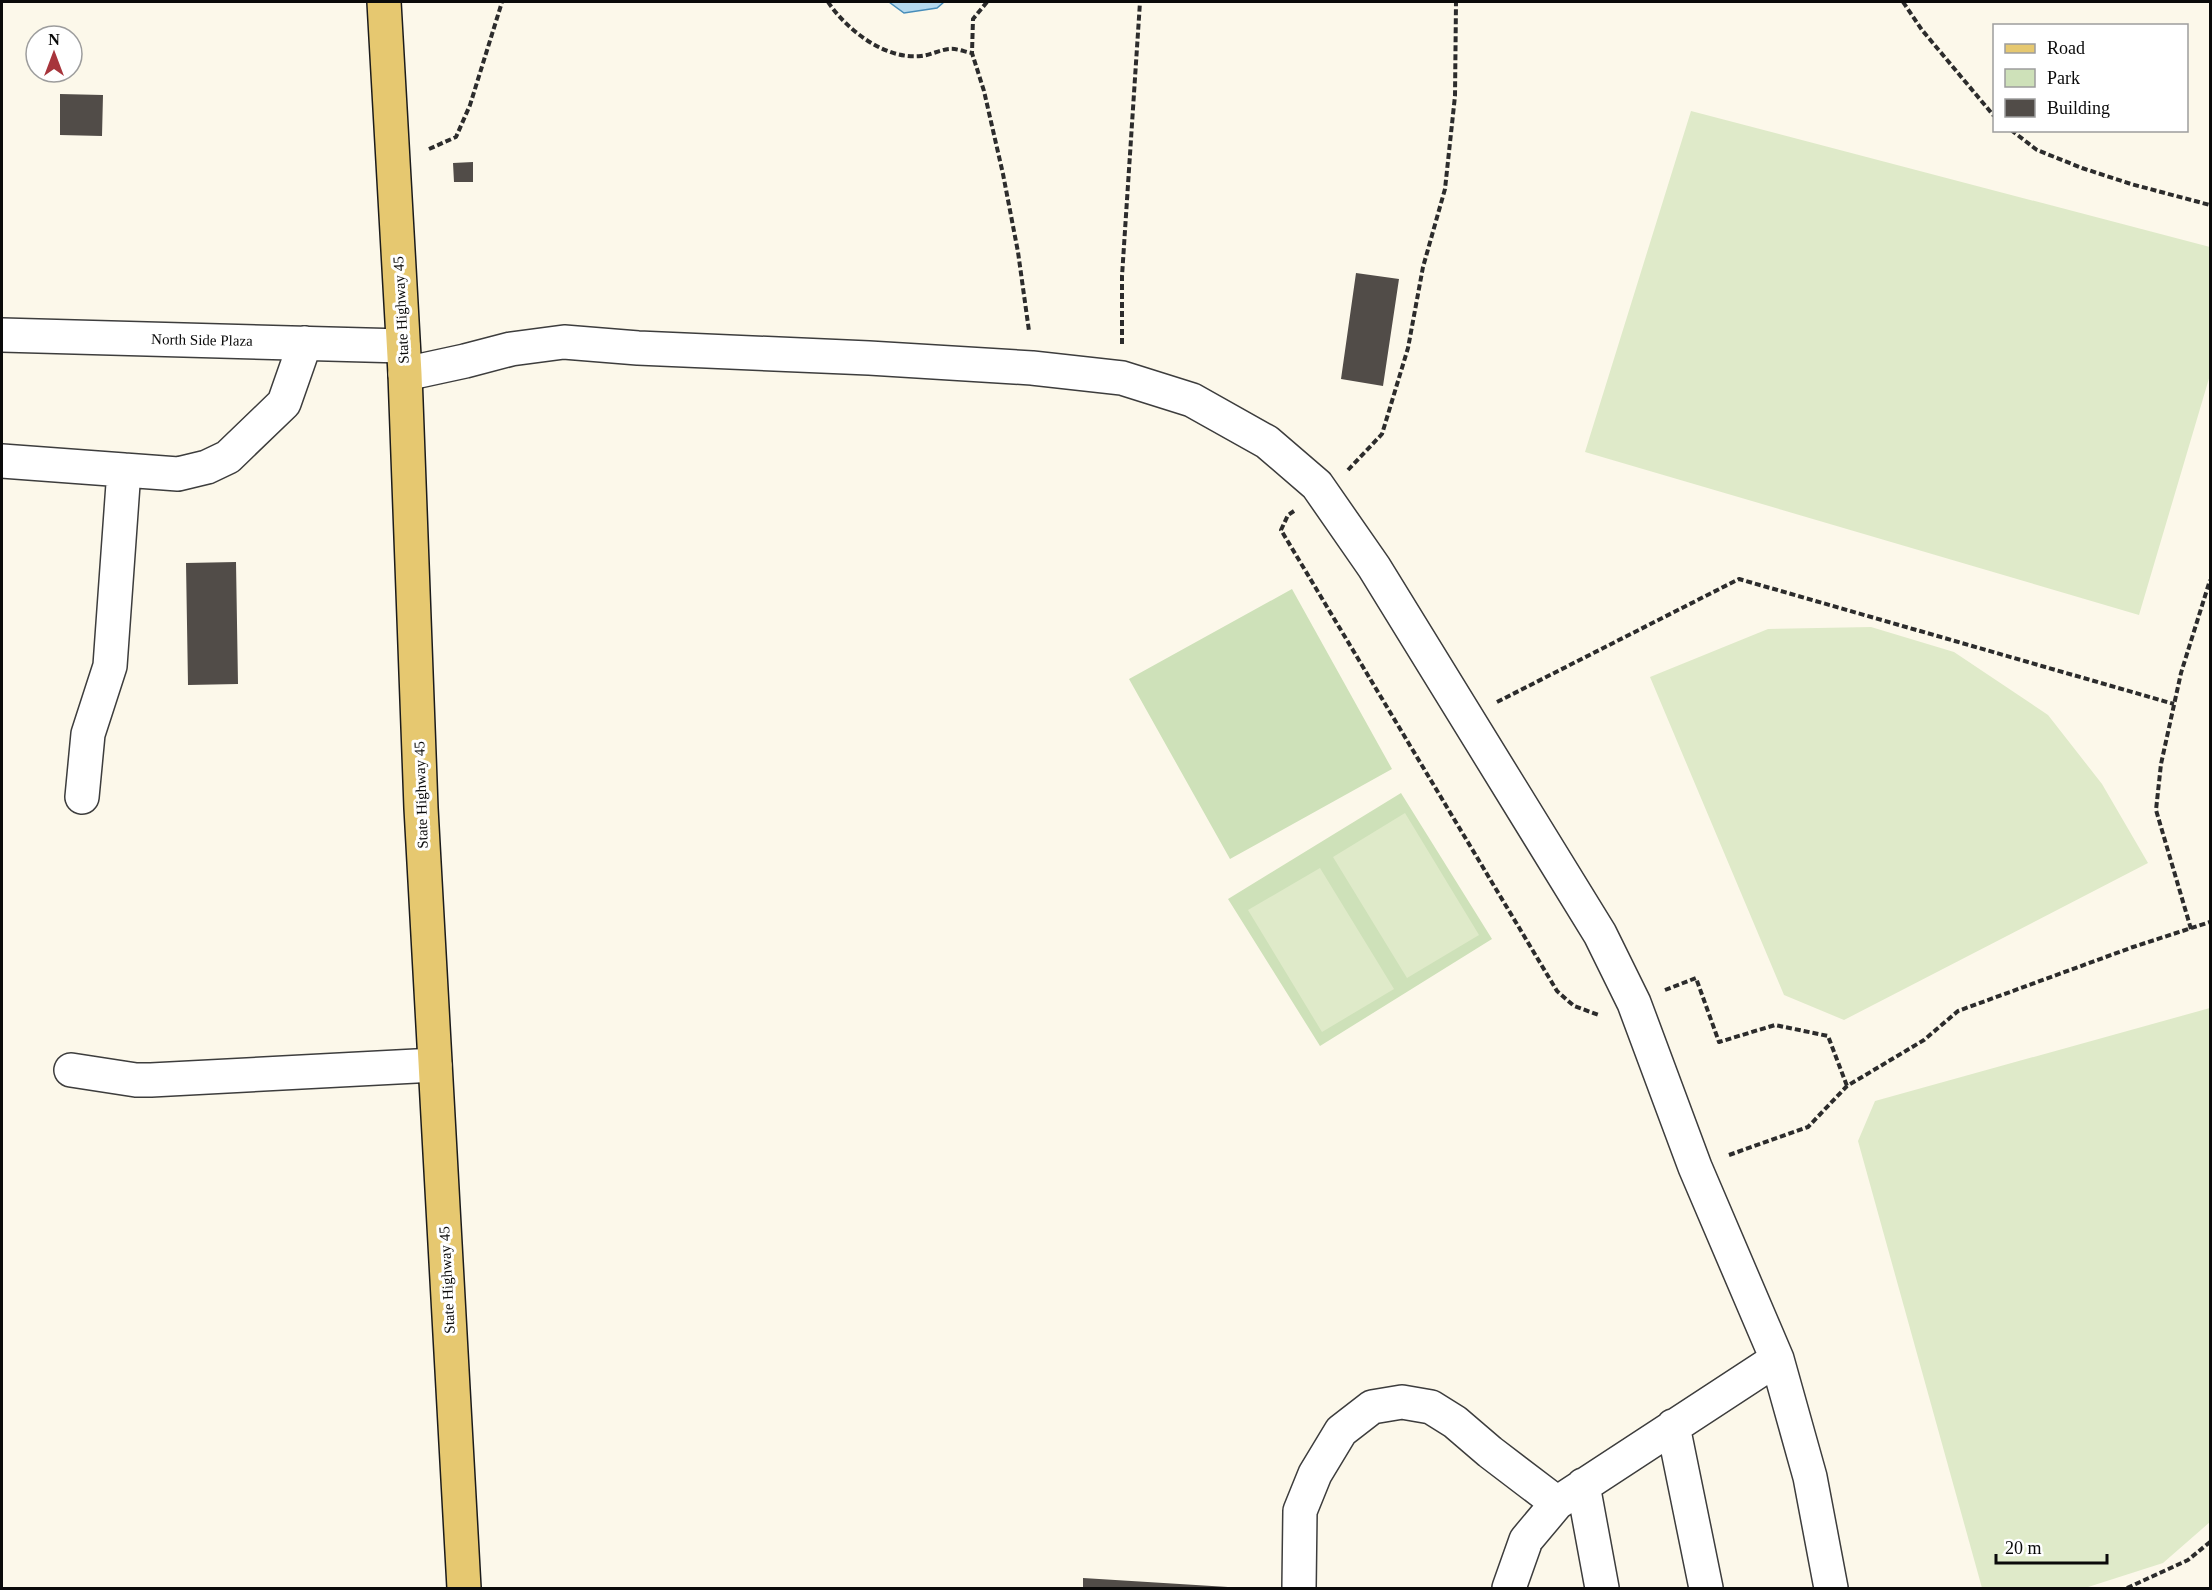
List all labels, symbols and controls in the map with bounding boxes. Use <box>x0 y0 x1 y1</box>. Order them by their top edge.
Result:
north arrow <box>24 24 84 84</box>
legend <box>1993 24 2188 132</box>
text: N <box>48 31 60 48</box>
text: Road <box>2047 38 2085 58</box>
text: Park <box>2047 68 2080 88</box>
text: Building <box>2047 98 2110 118</box>
street label: State Highway 45 <box>390 256 412 364</box>
street label: North Side Plaza <box>151 331 253 349</box>
street label: State Highway 45 <box>411 741 431 849</box>
street label: State Highway 45 <box>436 1226 458 1334</box>
scale bar <box>1996 1527 2107 1565</box>
text: 20 m <box>2005 1538 2042 1558</box>

